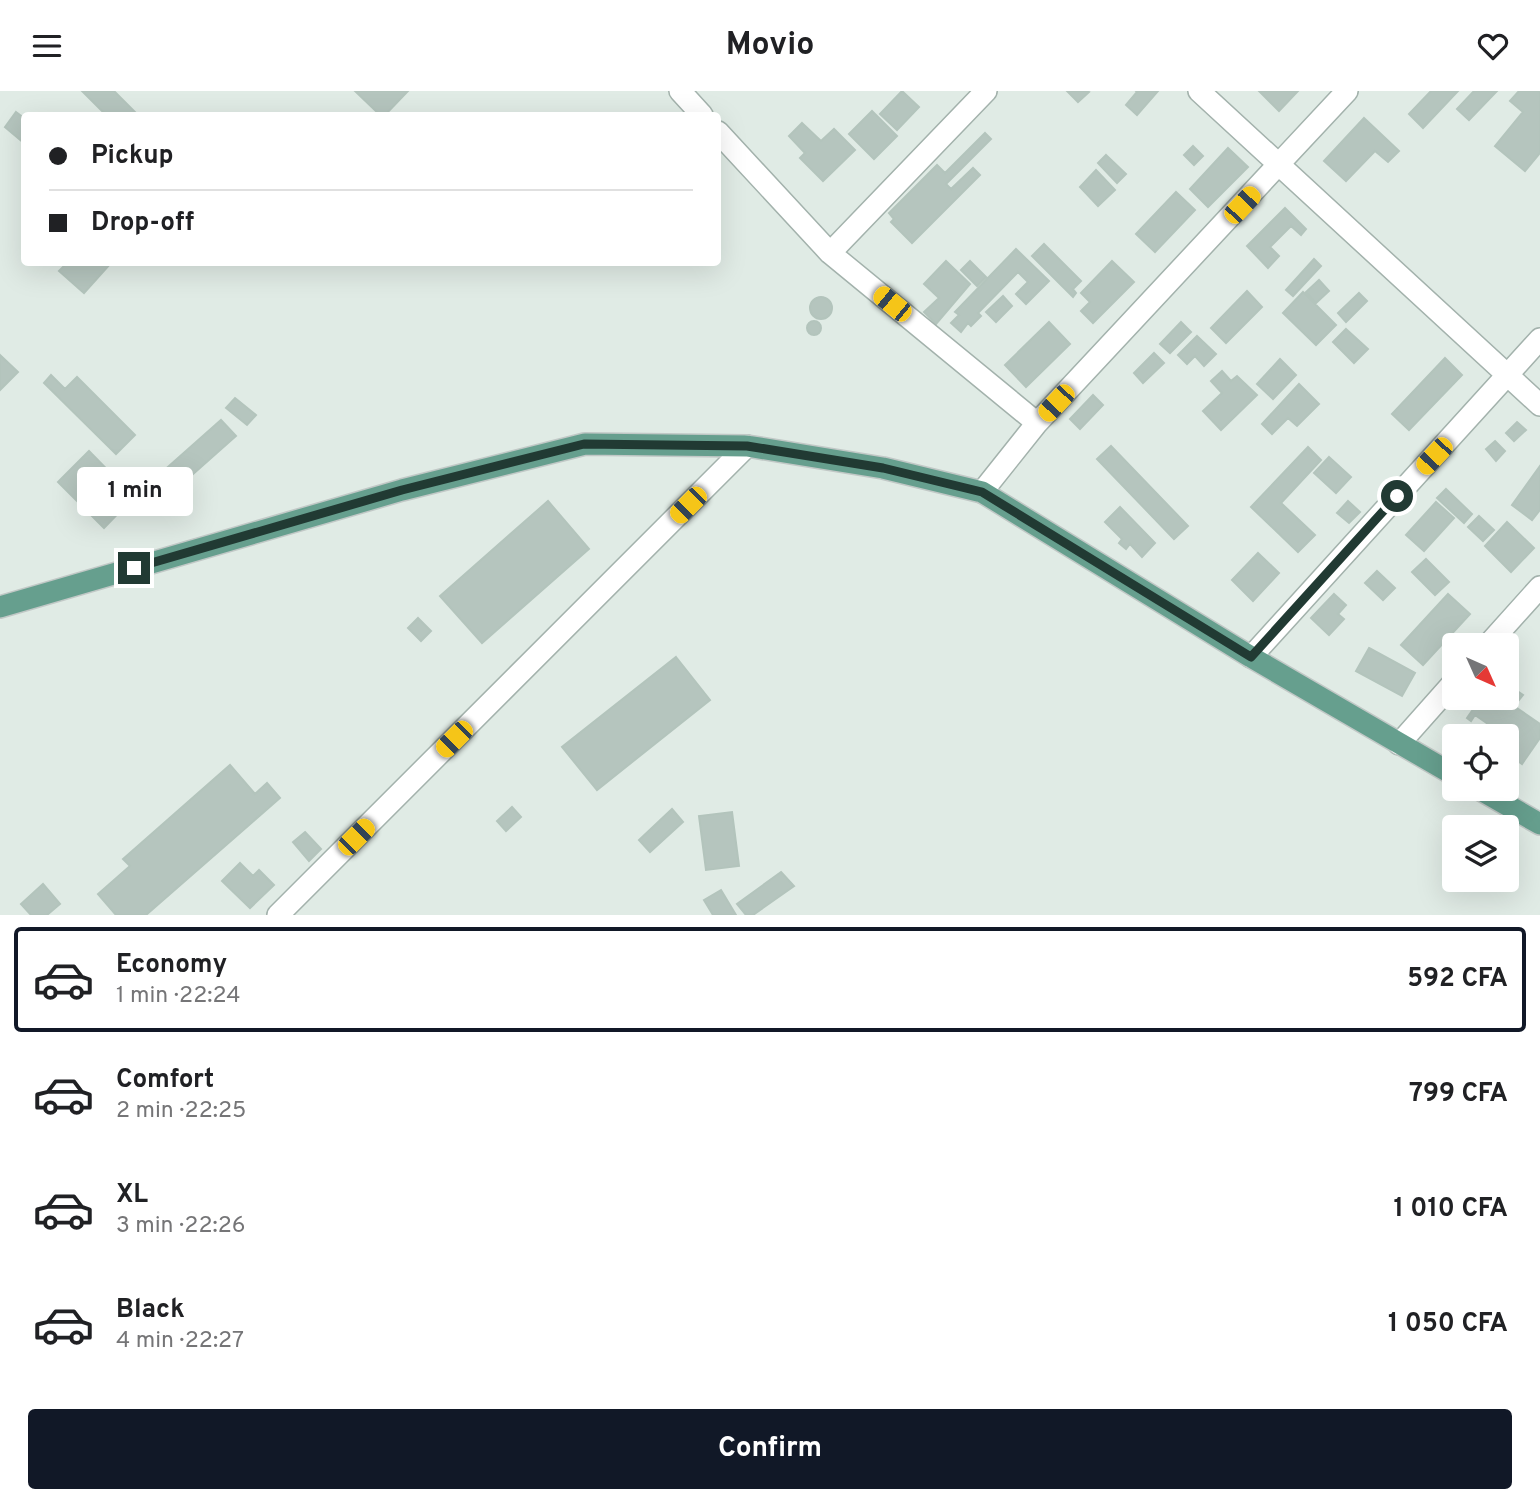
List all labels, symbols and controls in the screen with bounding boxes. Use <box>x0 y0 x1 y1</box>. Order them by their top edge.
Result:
text: Movio <box>726 26 814 66</box>
icon: menu <box>28 27 66 65</box>
icon: heart <box>1474 27 1512 65</box>
text: Pickup <box>91 140 174 173</box>
car <box>1220 182 1265 228</box>
text: Drop-off <box>91 207 194 240</box>
car <box>870 283 915 325</box>
car <box>1034 380 1079 426</box>
car <box>1412 433 1457 479</box>
callout: 1 min <box>76 467 192 515</box>
text: 1 min <box>107 477 163 506</box>
route start <box>1381 480 1413 512</box>
car <box>666 483 711 527</box>
route end <box>118 552 150 584</box>
north arrow <box>1442 633 1519 711</box>
map controls <box>1442 633 1519 892</box>
car <box>432 717 477 761</box>
button: locate <box>1442 724 1519 801</box>
car <box>334 815 379 859</box>
button: layers <box>1442 815 1519 892</box>
icon: car <box>32 948 95 1011</box>
text: Economy <box>116 949 227 982</box>
text: 592 CFA <box>1407 963 1508 996</box>
text: 1 min · 22:24 <box>116 982 241 1011</box>
icon: car <box>32 1063 95 1126</box>
text: Comfort <box>116 1064 214 1097</box>
text: 799 CFA <box>1409 1078 1508 1111</box>
text: 2 min · 22:25 <box>116 1097 246 1126</box>
icon: car <box>32 1178 95 1241</box>
text: XL <box>116 1179 148 1212</box>
text: 1 010 CFA <box>1393 1193 1508 1226</box>
text: 3 min · 22:26 <box>116 1212 245 1241</box>
icon: car <box>32 1293 95 1356</box>
text: Black <box>116 1294 185 1327</box>
text: 1 050 CFA <box>1388 1308 1508 1341</box>
text: 4 min · 22:27 <box>116 1327 244 1356</box>
button: Confirm <box>28 1409 1512 1489</box>

